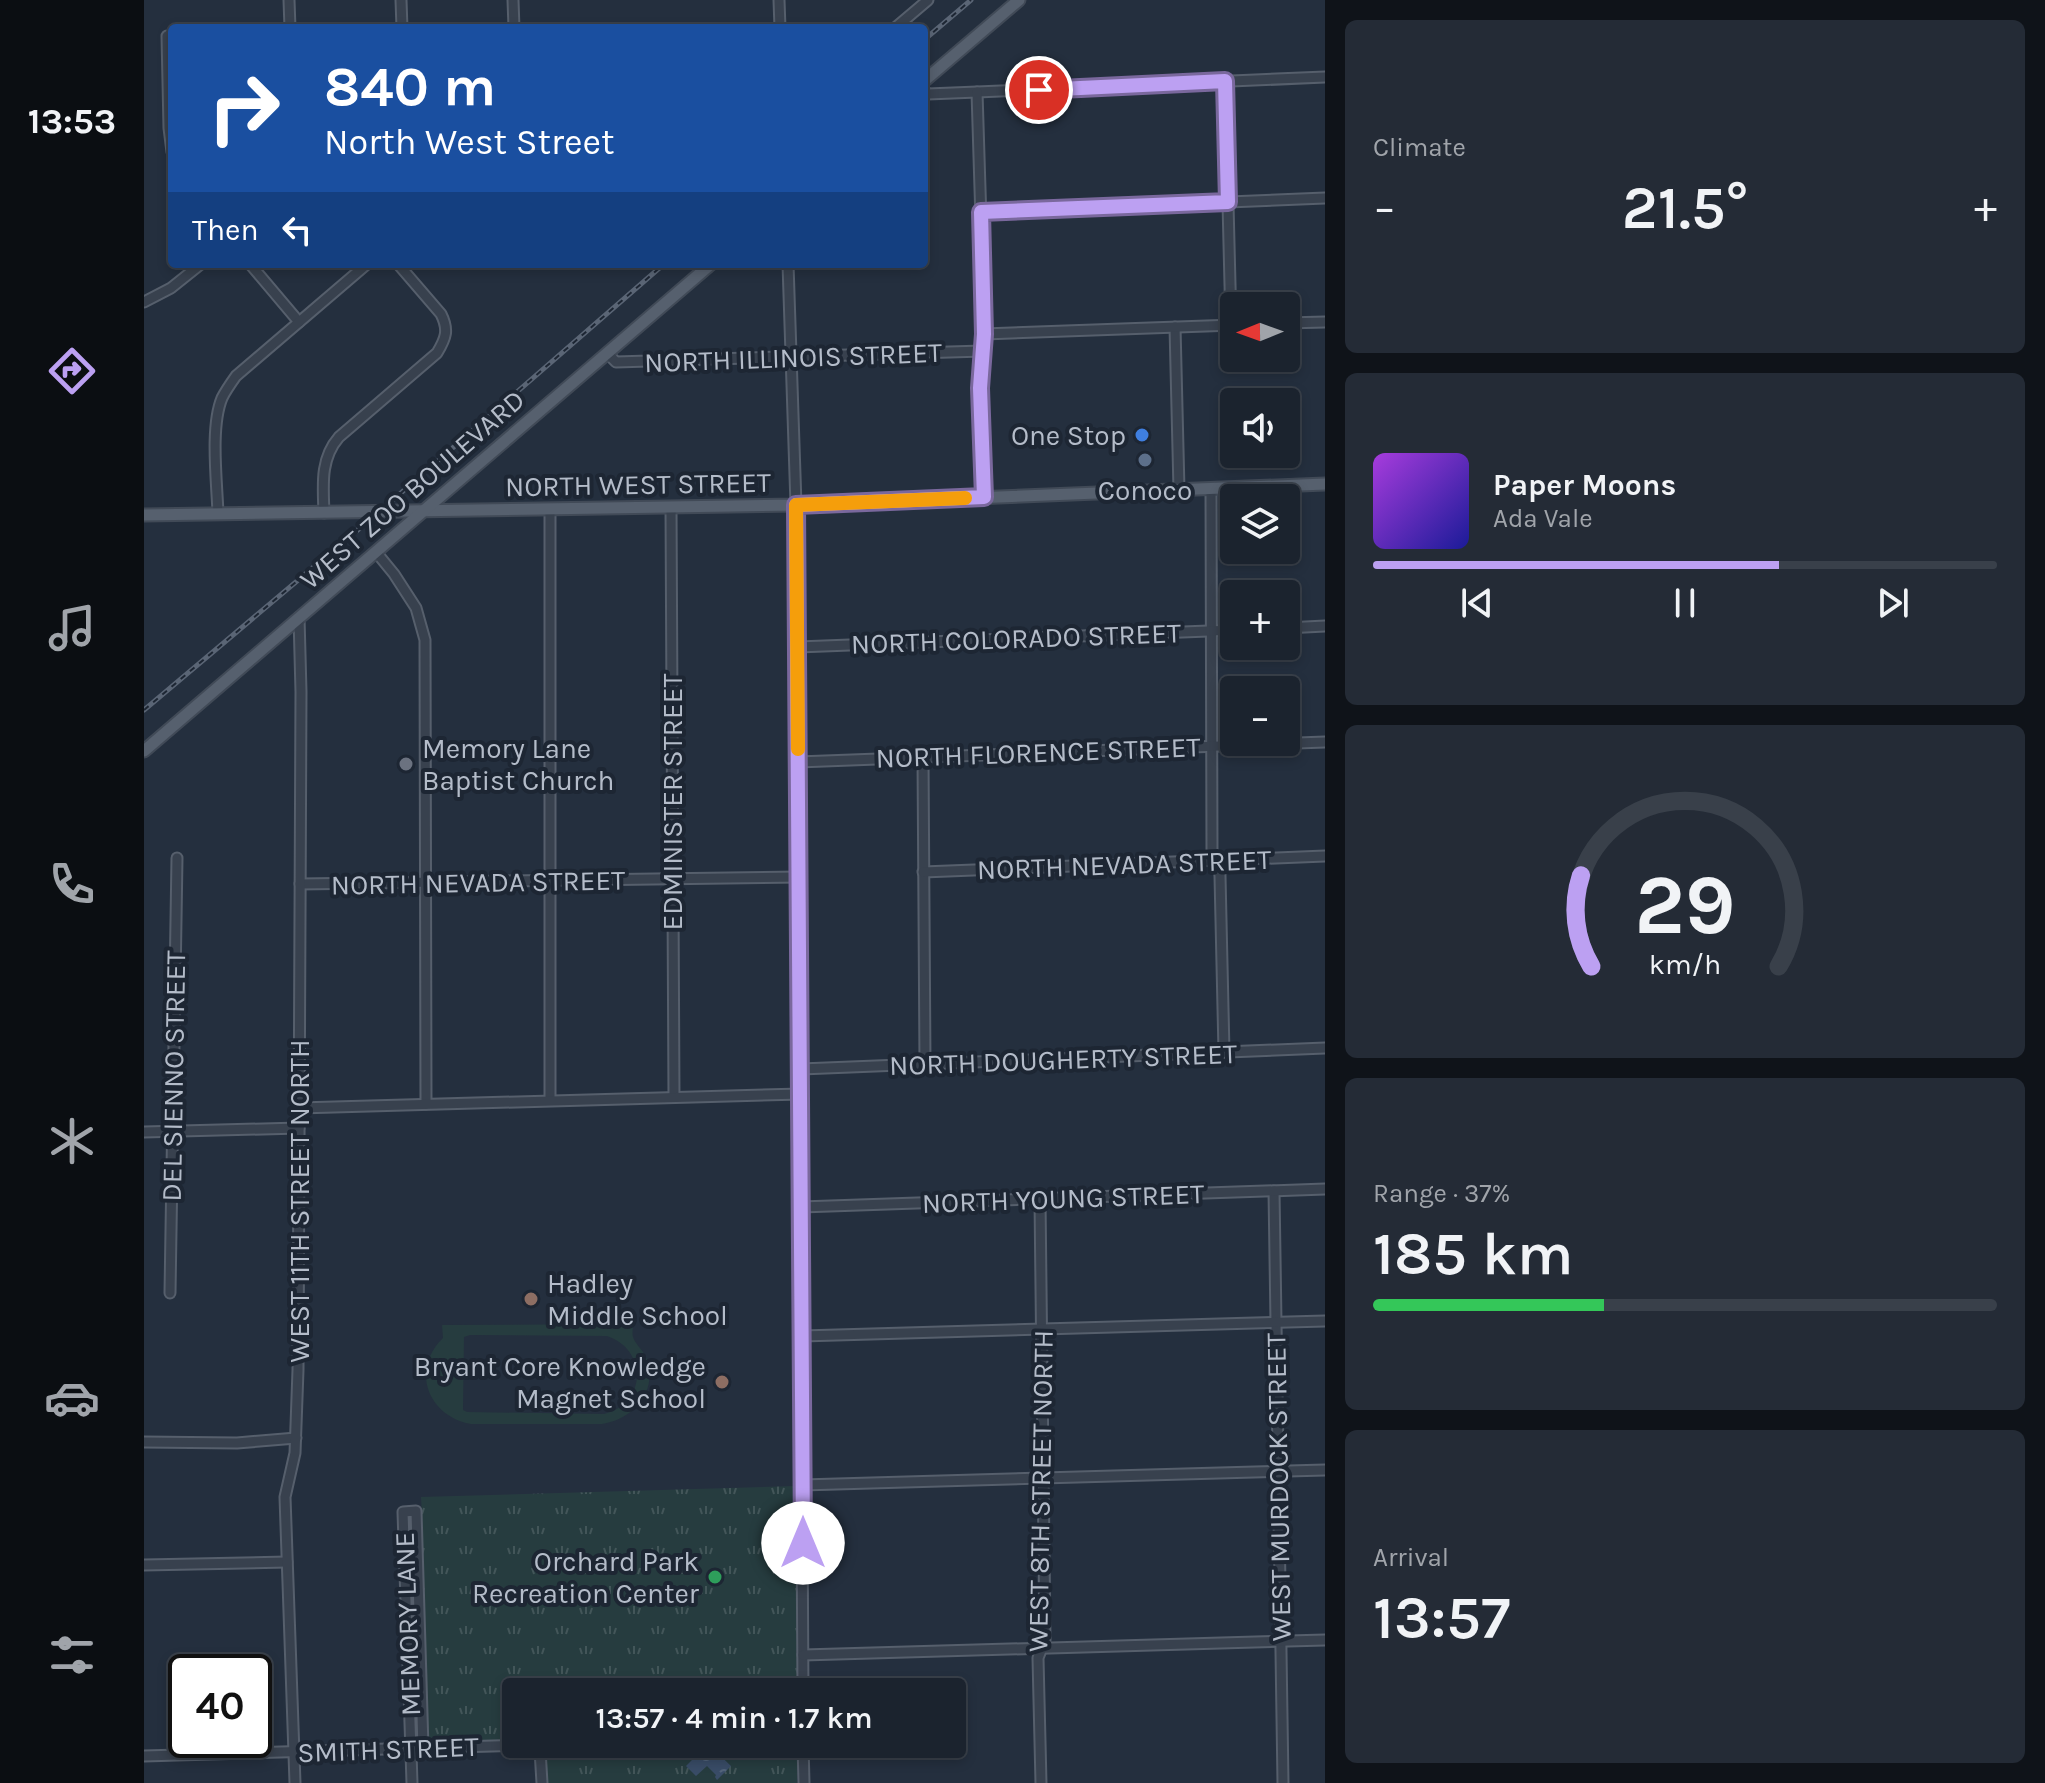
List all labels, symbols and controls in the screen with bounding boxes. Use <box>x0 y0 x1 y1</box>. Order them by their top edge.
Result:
text: 840 m <box>324 54 496 119</box>
icon: right <box>192 56 296 160</box>
pin <box>1005 56 1073 124</box>
icon: arrive <box>1017 68 1061 112</box>
text: 13:53 <box>28 100 116 142</box>
text: North West Street <box>324 121 614 163</box>
text: Climate <box>1373 132 1466 163</box>
text: 21.5° <box>1622 173 1748 243</box>
text: − <box>1373 182 1396 233</box>
text: + <box>1974 182 1997 233</box>
icon: left <box>275 208 319 252</box>
text: Then <box>192 212 259 248</box>
north arrow <box>1220 292 1300 372</box>
map controls <box>1220 292 1300 756</box>
street label: NORTH ILLINOIS STREET <box>644 336 942 379</box>
icon: directions <box>44 343 100 399</box>
street label: WEST ZOO BOULEVARD <box>293 383 531 596</box>
button: sound <box>1220 388 1300 468</box>
place label: One Stop <box>1011 419 1126 452</box>
marker: One Stop <box>1133 426 1151 444</box>
marker: Conoco <box>1136 451 1154 469</box>
street label: NORTH WEST STREET <box>505 466 771 503</box>
text: Paper Moons <box>1493 467 1676 503</box>
place label: Conoco <box>1098 474 1192 507</box>
button: layers <box>1220 484 1300 564</box>
text: Ada Vale <box>1493 503 1593 534</box>
button: + <box>1220 580 1300 660</box>
icon: previous <box>1455 581 1499 625</box>
icon: pause <box>1663 581 1707 625</box>
icon: next <box>1871 581 1915 625</box>
icon: music <box>44 600 100 656</box>
street label: NORTH COLORADO STREET <box>850 616 1182 661</box>
street label: EDMINISTER STREET <box>656 674 689 930</box>
button: − <box>1220 676 1300 756</box>
street label: NORTH FLORENCE STREET <box>875 730 1201 775</box>
place label: Memory Lane Baptist Church <box>422 732 614 797</box>
marker: Memory Lane Baptist Church <box>397 755 415 773</box>
street label: NORTH NEVADA STREET <box>976 843 1272 886</box>
icon: phone <box>44 856 100 912</box>
text: 29 <box>1634 857 1736 954</box>
street label: NORTH NEVADA STREET <box>331 863 625 902</box>
text: km/h <box>1649 949 1721 982</box>
street label: DEL SIENNO STREET <box>155 950 192 1202</box>
street label: NORTH DOUGHERTY STREET <box>889 1037 1237 1082</box>
street label: WEST 11TH STREET NORTH <box>283 1039 316 1363</box>
icon: climate <box>44 1113 100 1169</box>
street label: NORTH YOUNG STREET <box>921 1177 1205 1220</box>
text: Range · 37% <box>1373 1178 1510 1209</box>
text: 185 km <box>1373 1219 1574 1289</box>
place label: Hadley Middle School <box>547 1267 728 1332</box>
marker: Hadley Middle School <box>522 1290 540 1308</box>
street label: WEST 8TH STREET NORTH <box>1021 1330 1060 1652</box>
street label: WEST MURDOCK STREET <box>1259 1332 1298 1641</box>
place label: Bryant Core Knowledge Magnet School <box>414 1350 706 1415</box>
icon: car <box>44 1370 100 1426</box>
marker: Bryant Core Knowledge Magnet School <box>713 1373 731 1391</box>
position arrow <box>761 1501 845 1585</box>
street label: MEMORY LANE <box>388 1531 427 1717</box>
text: Arrival <box>1373 1542 1449 1573</box>
place label: Orchard Park Recreation Center <box>472 1545 700 1610</box>
marker: Orchard Park Recreation Center <box>706 1568 724 1586</box>
text: 13:57 <box>1373 1583 1510 1653</box>
icon: filters <box>44 1627 100 1683</box>
speed limit sign: 40 <box>168 1654 272 1758</box>
text: 13:57 · 4 min · 1.7 km <box>595 1700 873 1736</box>
street label: SMITH STREET <box>297 1730 479 1769</box>

